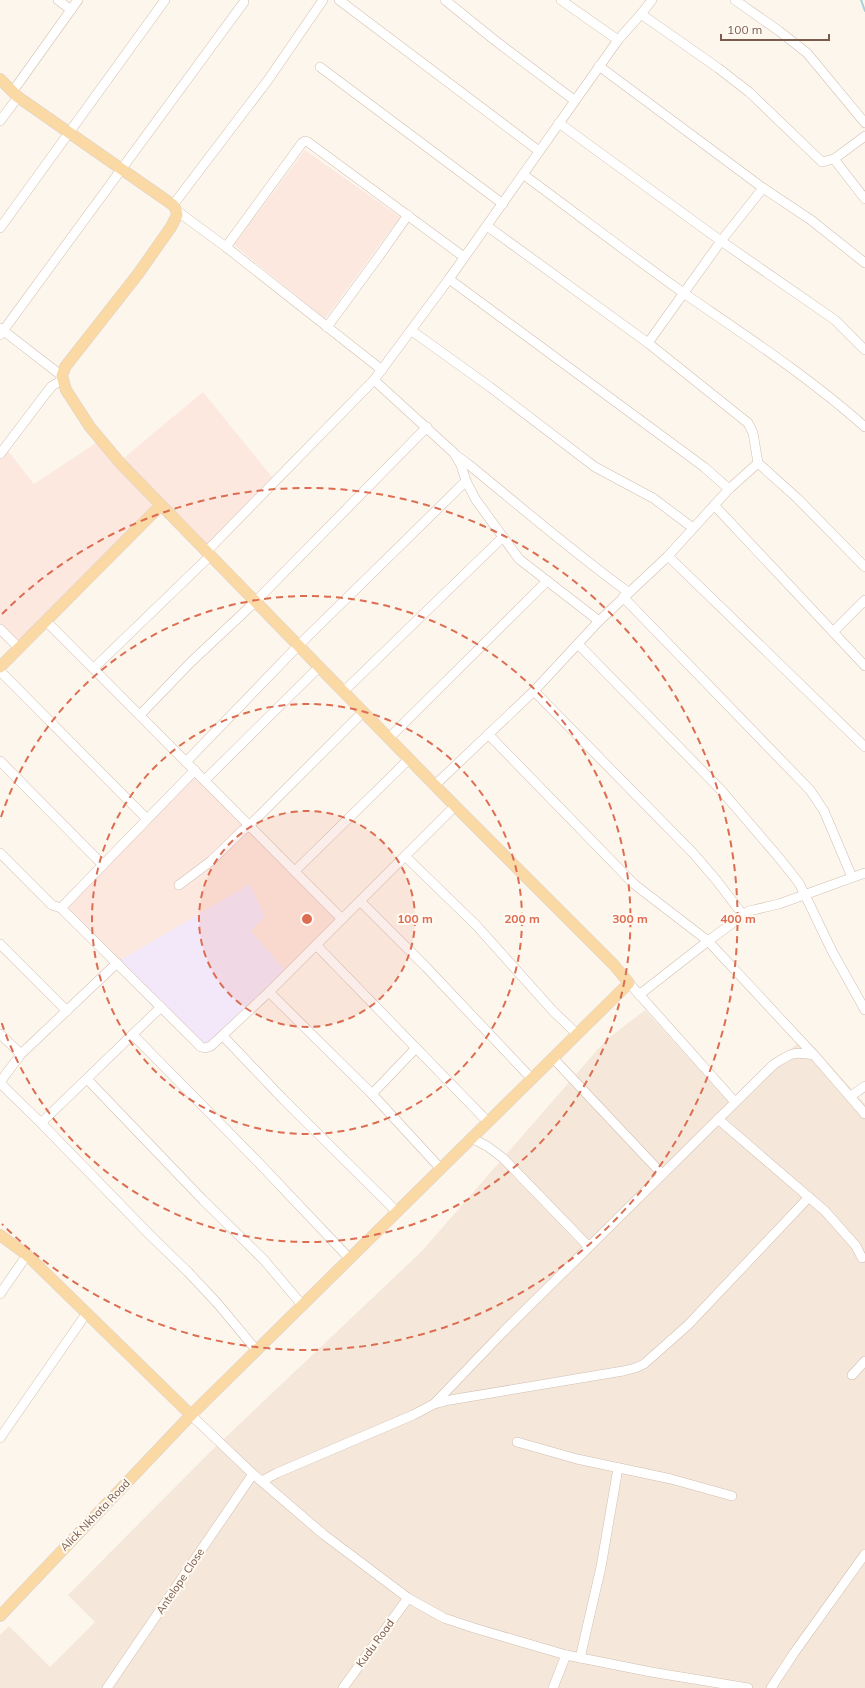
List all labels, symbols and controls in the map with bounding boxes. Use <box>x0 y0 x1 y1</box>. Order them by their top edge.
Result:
scale bar <box>721 16 829 42</box>
text: 100 m <box>727 22 762 37</box>
text: 100 m <box>397 911 433 926</box>
text: 200 m <box>504 911 540 926</box>
text: 300 m <box>612 911 648 926</box>
text: 400 m <box>720 911 756 926</box>
centre of rings <box>300 912 314 926</box>
street label: Alick Nkhata Road <box>57 1476 133 1554</box>
street label: Antelope Close <box>153 1545 207 1617</box>
street label: Kudu Road <box>353 1616 397 1670</box>

